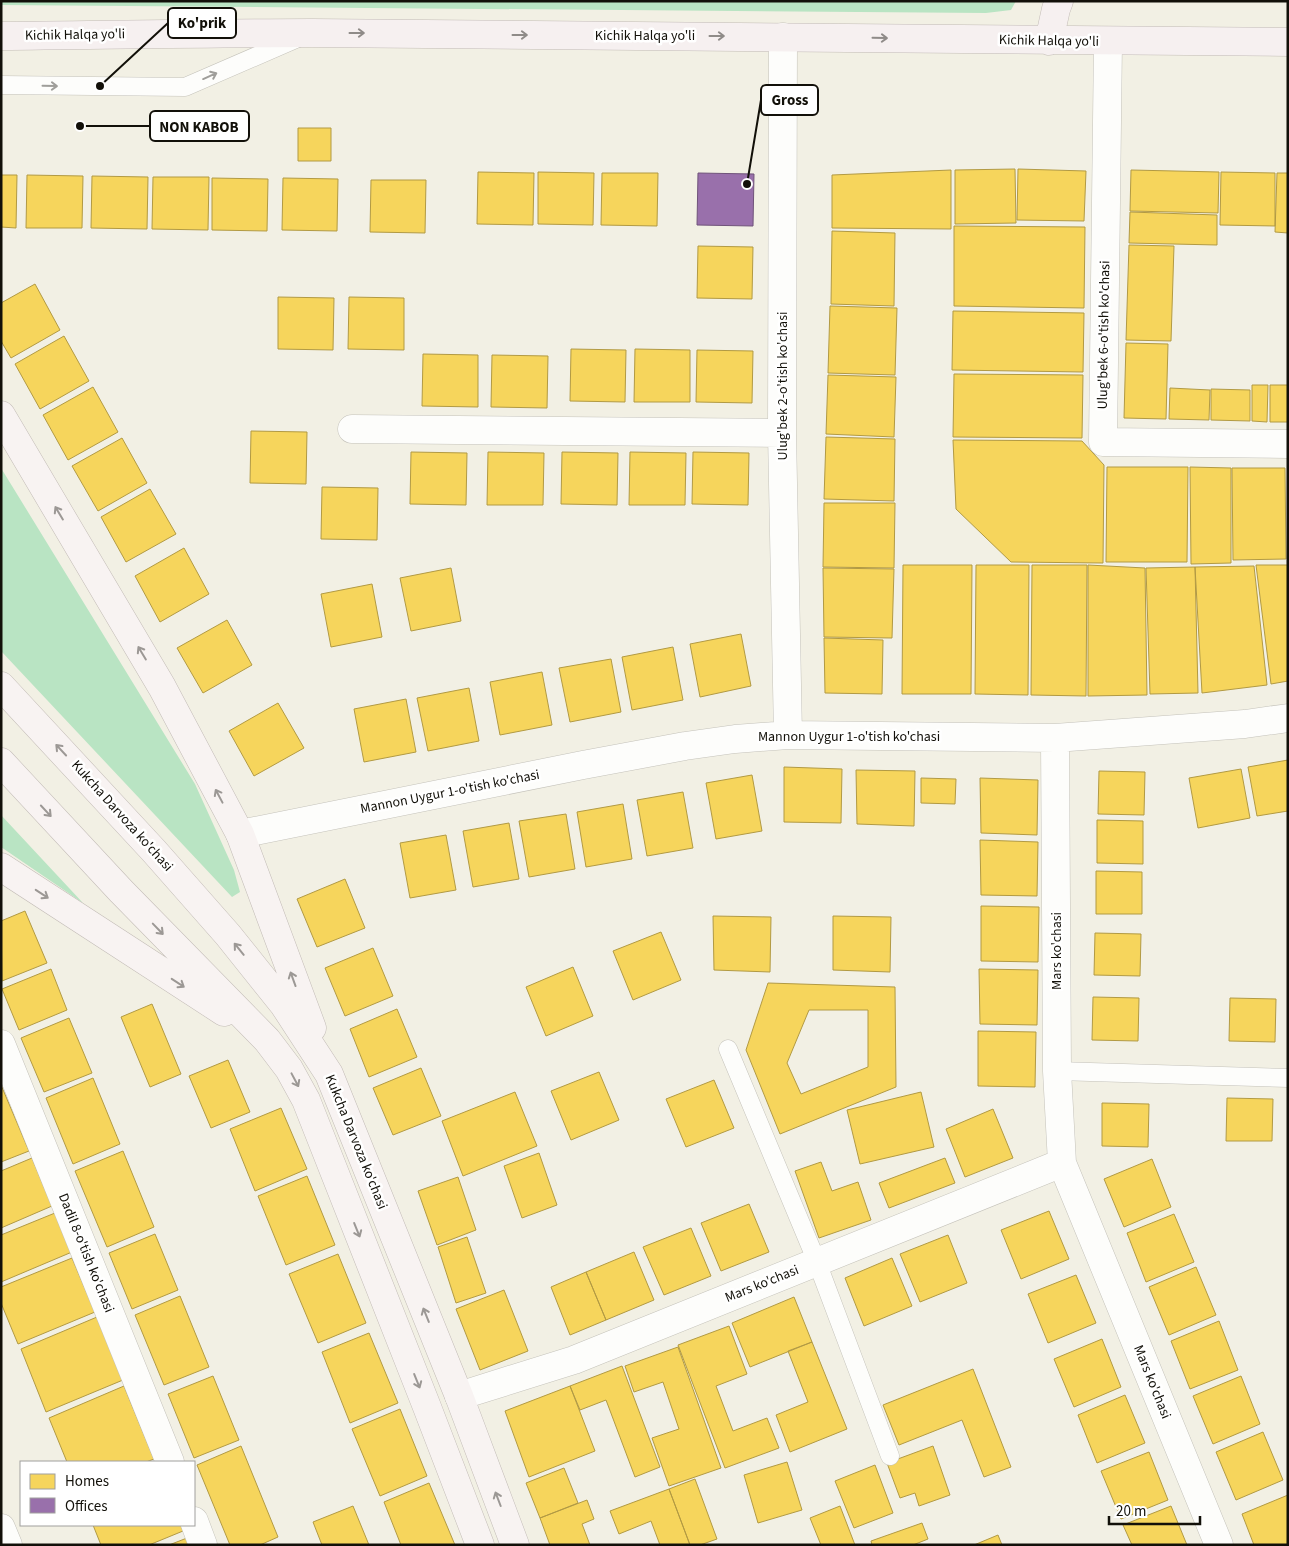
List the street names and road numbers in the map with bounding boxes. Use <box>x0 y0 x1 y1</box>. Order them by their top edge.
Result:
street label: Kichik Halqa yo'li <box>25 24 125 46</box>
street label: Kichik Halqa yo'li <box>595 26 695 46</box>
street label: Kichik Halqa yo'li <box>999 30 1099 52</box>
street label: Ulug'bek 6-o'tish ko'chasi <box>1093 260 1115 410</box>
street label: Ulug'bek 2-o'tish ko'chasi <box>773 312 793 460</box>
street label: Mannon Uygur 1-o'tish ko'chasi <box>758 727 940 747</box>
street label: Kukcha Darvoza ko'chasi <box>66 756 178 876</box>
street label: Mannon Uygur 1-o'tish ko'chasi <box>359 765 541 819</box>
street label: Mars ko'chasi <box>1047 912 1067 990</box>
street label: Kukcha Darvoza ko'chasi <box>320 1072 392 1212</box>
street label: Dadil 8-o'tish ko'chasi <box>53 1190 119 1316</box>
street label: Mars ko'chasi <box>722 1260 802 1308</box>
street label: Mars ko'chasi <box>1128 1342 1176 1422</box>

